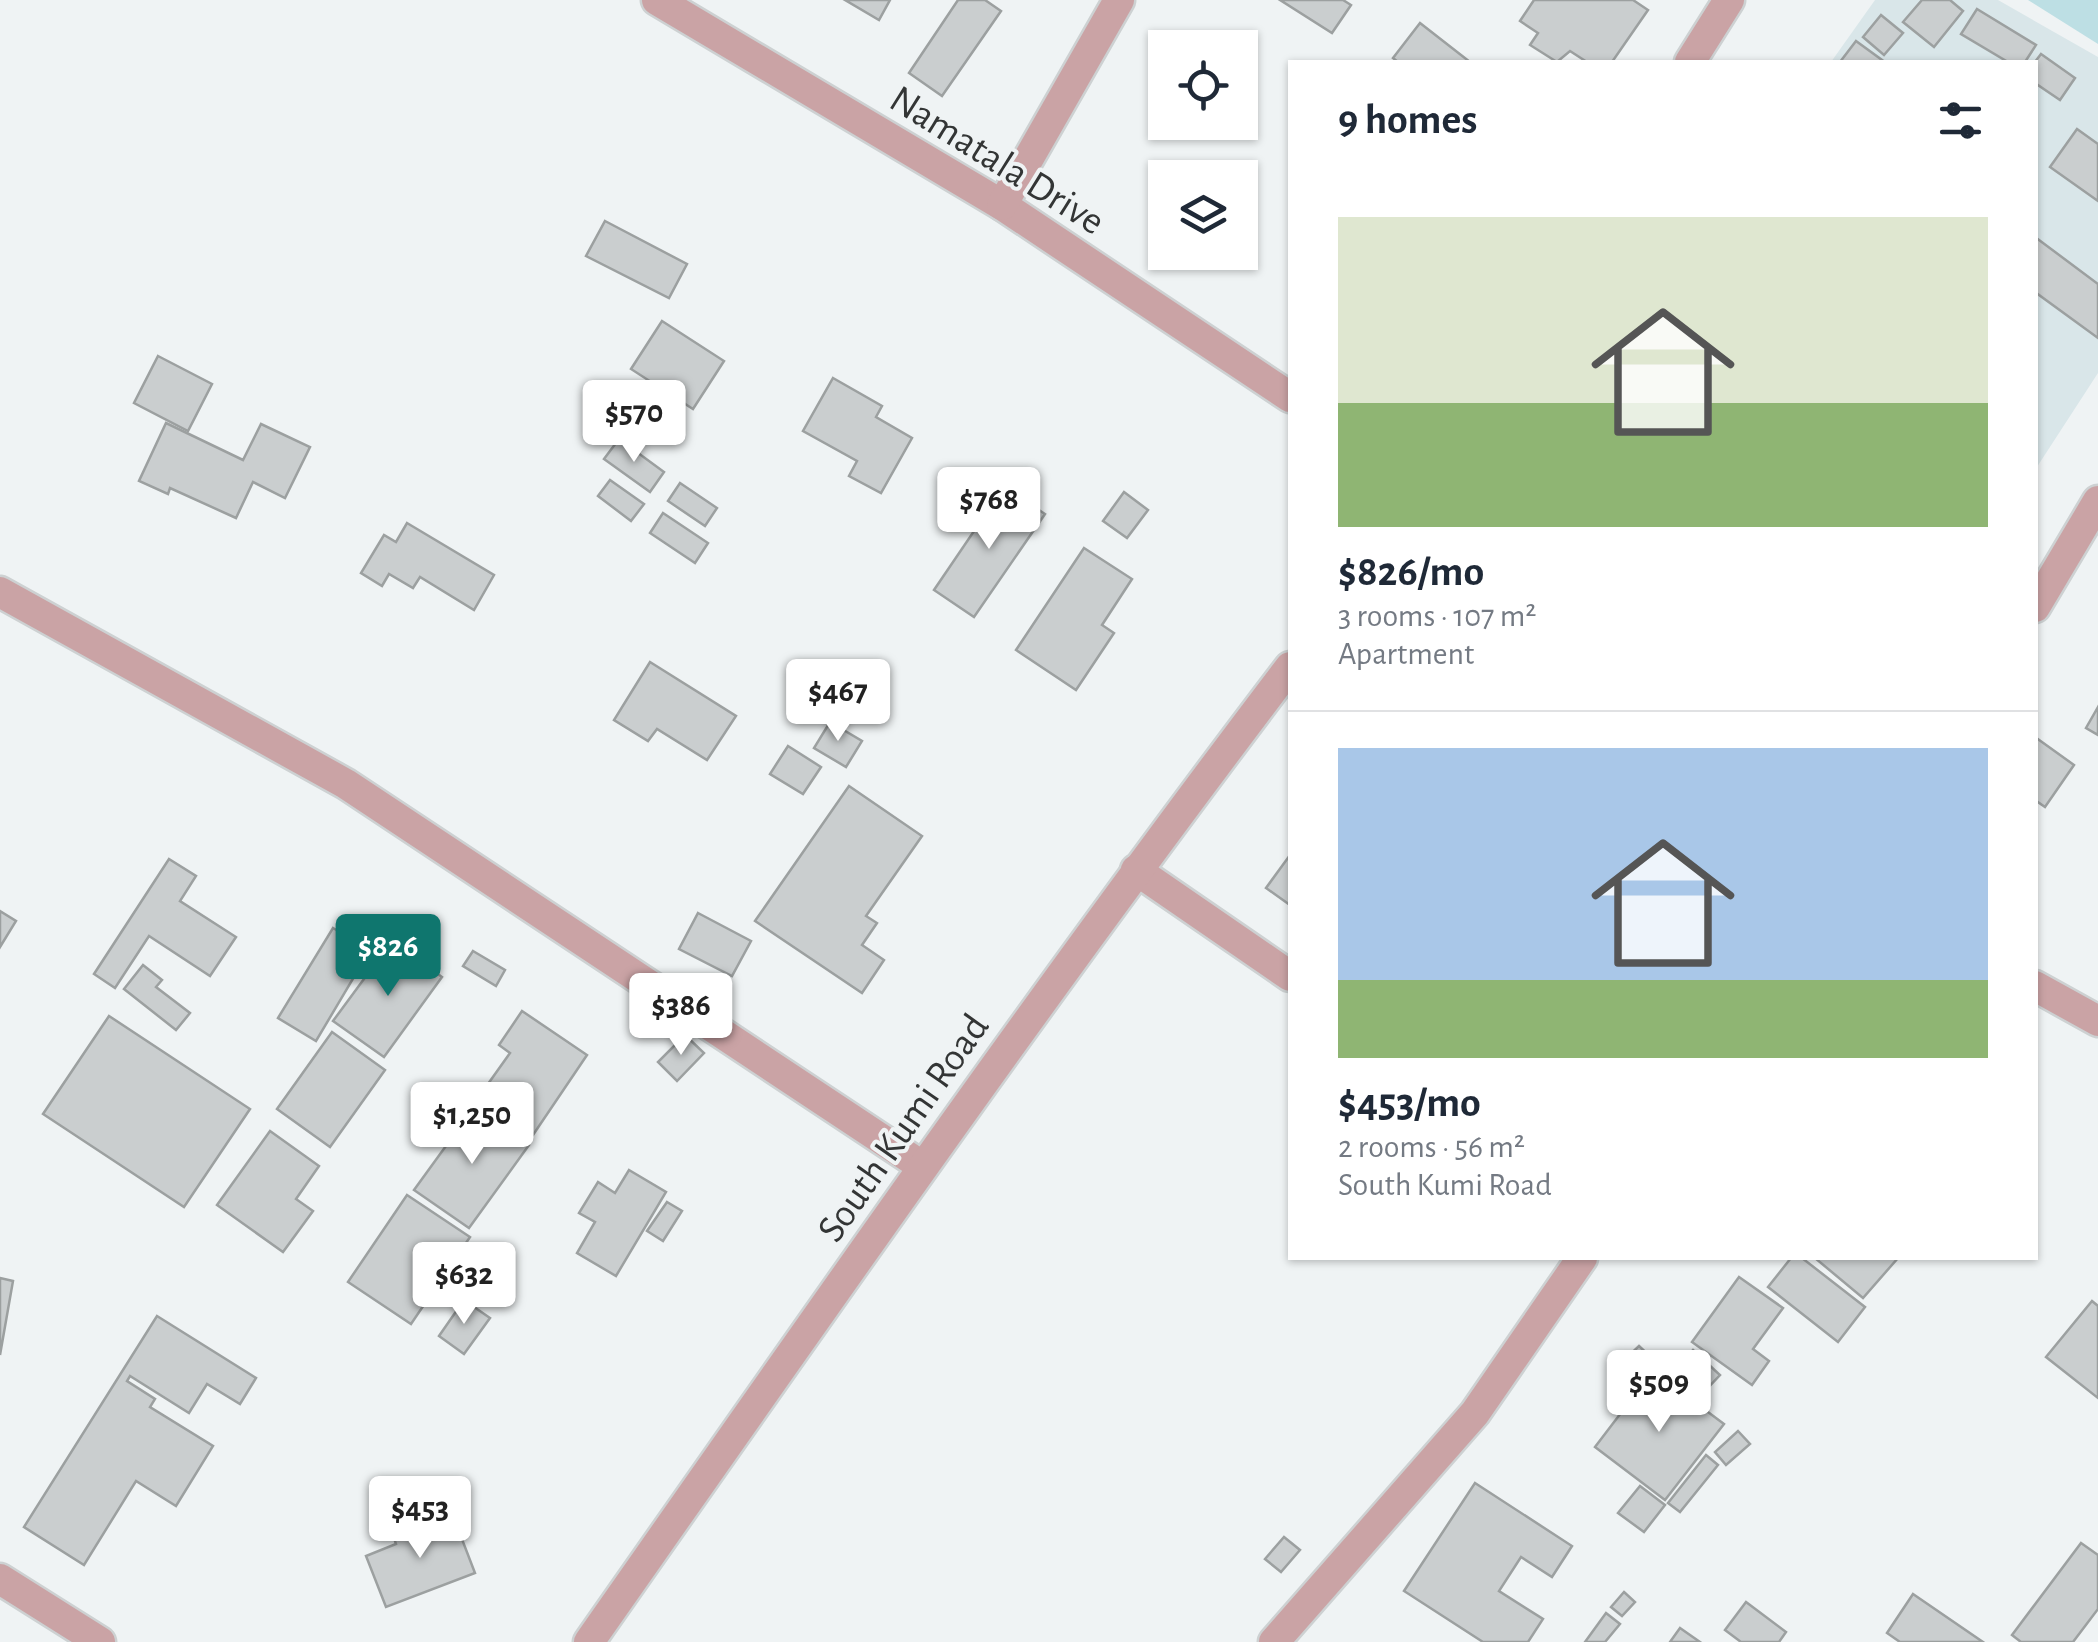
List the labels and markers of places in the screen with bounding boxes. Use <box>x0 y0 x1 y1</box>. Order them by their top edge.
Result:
pin: $570 <box>575 380 693 465</box>
pin: $768 <box>930 467 1048 552</box>
pin: $467 <box>779 659 897 744</box>
pin: $826 <box>329 914 447 999</box>
pin: $386 <box>622 973 740 1058</box>
pin: $1,250 <box>391 1082 553 1167</box>
pin: $632 <box>405 1242 523 1327</box>
pin: $509 <box>1600 1350 1718 1435</box>
pin: $453 <box>361 1476 479 1561</box>

